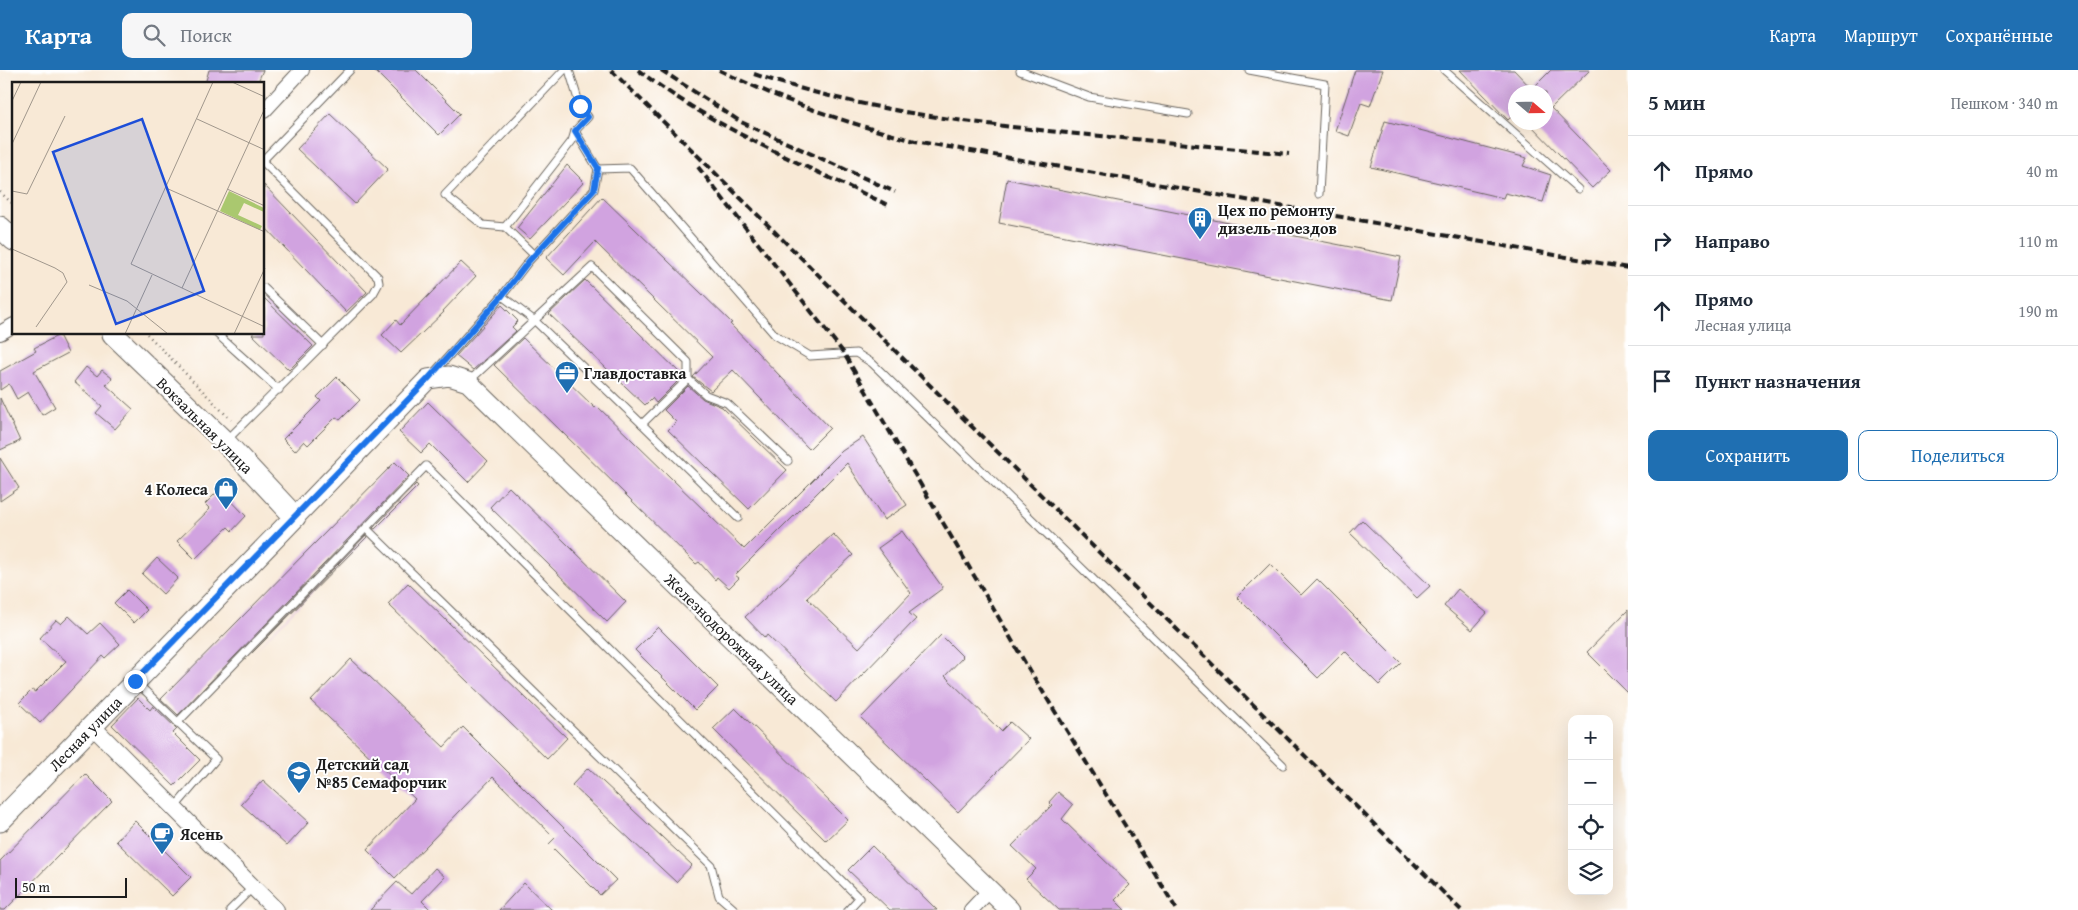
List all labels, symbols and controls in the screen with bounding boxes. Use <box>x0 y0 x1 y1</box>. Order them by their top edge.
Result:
search box <box>122 13 472 58</box>
text: Карта <box>25 18 92 53</box>
icon: search <box>140 21 168 49</box>
text: Поиск <box>180 21 232 49</box>
text: Карта <box>1770 22 1816 49</box>
text: Маршрут <box>1844 22 1918 49</box>
text: Сохранённые <box>1946 22 2053 49</box>
inset map <box>12 82 265 335</box>
north arrow <box>1508 85 1553 130</box>
text: 5 мин <box>1648 87 1705 118</box>
text: Пешком · 340 m <box>1951 91 2058 115</box>
route start <box>569 95 592 118</box>
icon: ahead <box>1648 157 1676 185</box>
text: Прямо <box>1695 157 1753 185</box>
text: 40 m <box>2026 159 2058 183</box>
place label: Цех по ремонту дизель-поездов <box>1218 198 1337 240</box>
building icon: Цех по ремонту дизель-поездов <box>1187 206 1213 240</box>
icon: right <box>1648 227 1676 255</box>
text: Направо <box>1695 227 1770 255</box>
text: 110 m <box>2018 229 2058 253</box>
text: Прямо <box>1695 285 1753 313</box>
icon: ahead <box>1648 297 1676 325</box>
text: 190 m <box>2018 299 2058 323</box>
text: Лесная улица <box>1695 313 1791 337</box>
office icon: Главдоставка <box>554 360 580 394</box>
place label: Главдоставка <box>584 361 687 385</box>
icon: arrive <box>1648 367 1676 395</box>
text: Пункт назначения <box>1695 367 1861 395</box>
street label: Вокзальная улица <box>151 371 259 479</box>
button: Сохранить <box>1648 430 1848 481</box>
button: Поделиться <box>1858 430 2058 481</box>
shop icon: 4 Колеса <box>213 476 239 510</box>
place label: 4 Колеса <box>144 477 209 501</box>
street label: Железнодорожная улица <box>658 567 805 710</box>
route end <box>124 670 147 693</box>
street label: Лесная улица <box>43 690 127 776</box>
map controls <box>1568 715 1613 895</box>
button: + <box>1568 715 1613 760</box>
place label: Детский сад №85 Семафорчик <box>315 752 447 794</box>
school or university icon: Детский сад №85 Семафорчик <box>286 760 312 794</box>
button: − <box>1568 760 1613 805</box>
button: locate <box>1568 805 1613 850</box>
cafe icon: Ясень <box>149 821 175 855</box>
place label: Ясень <box>179 822 223 846</box>
button: layers <box>1568 850 1613 895</box>
scale bar <box>15 875 128 898</box>
text: 50 m <box>22 877 50 897</box>

